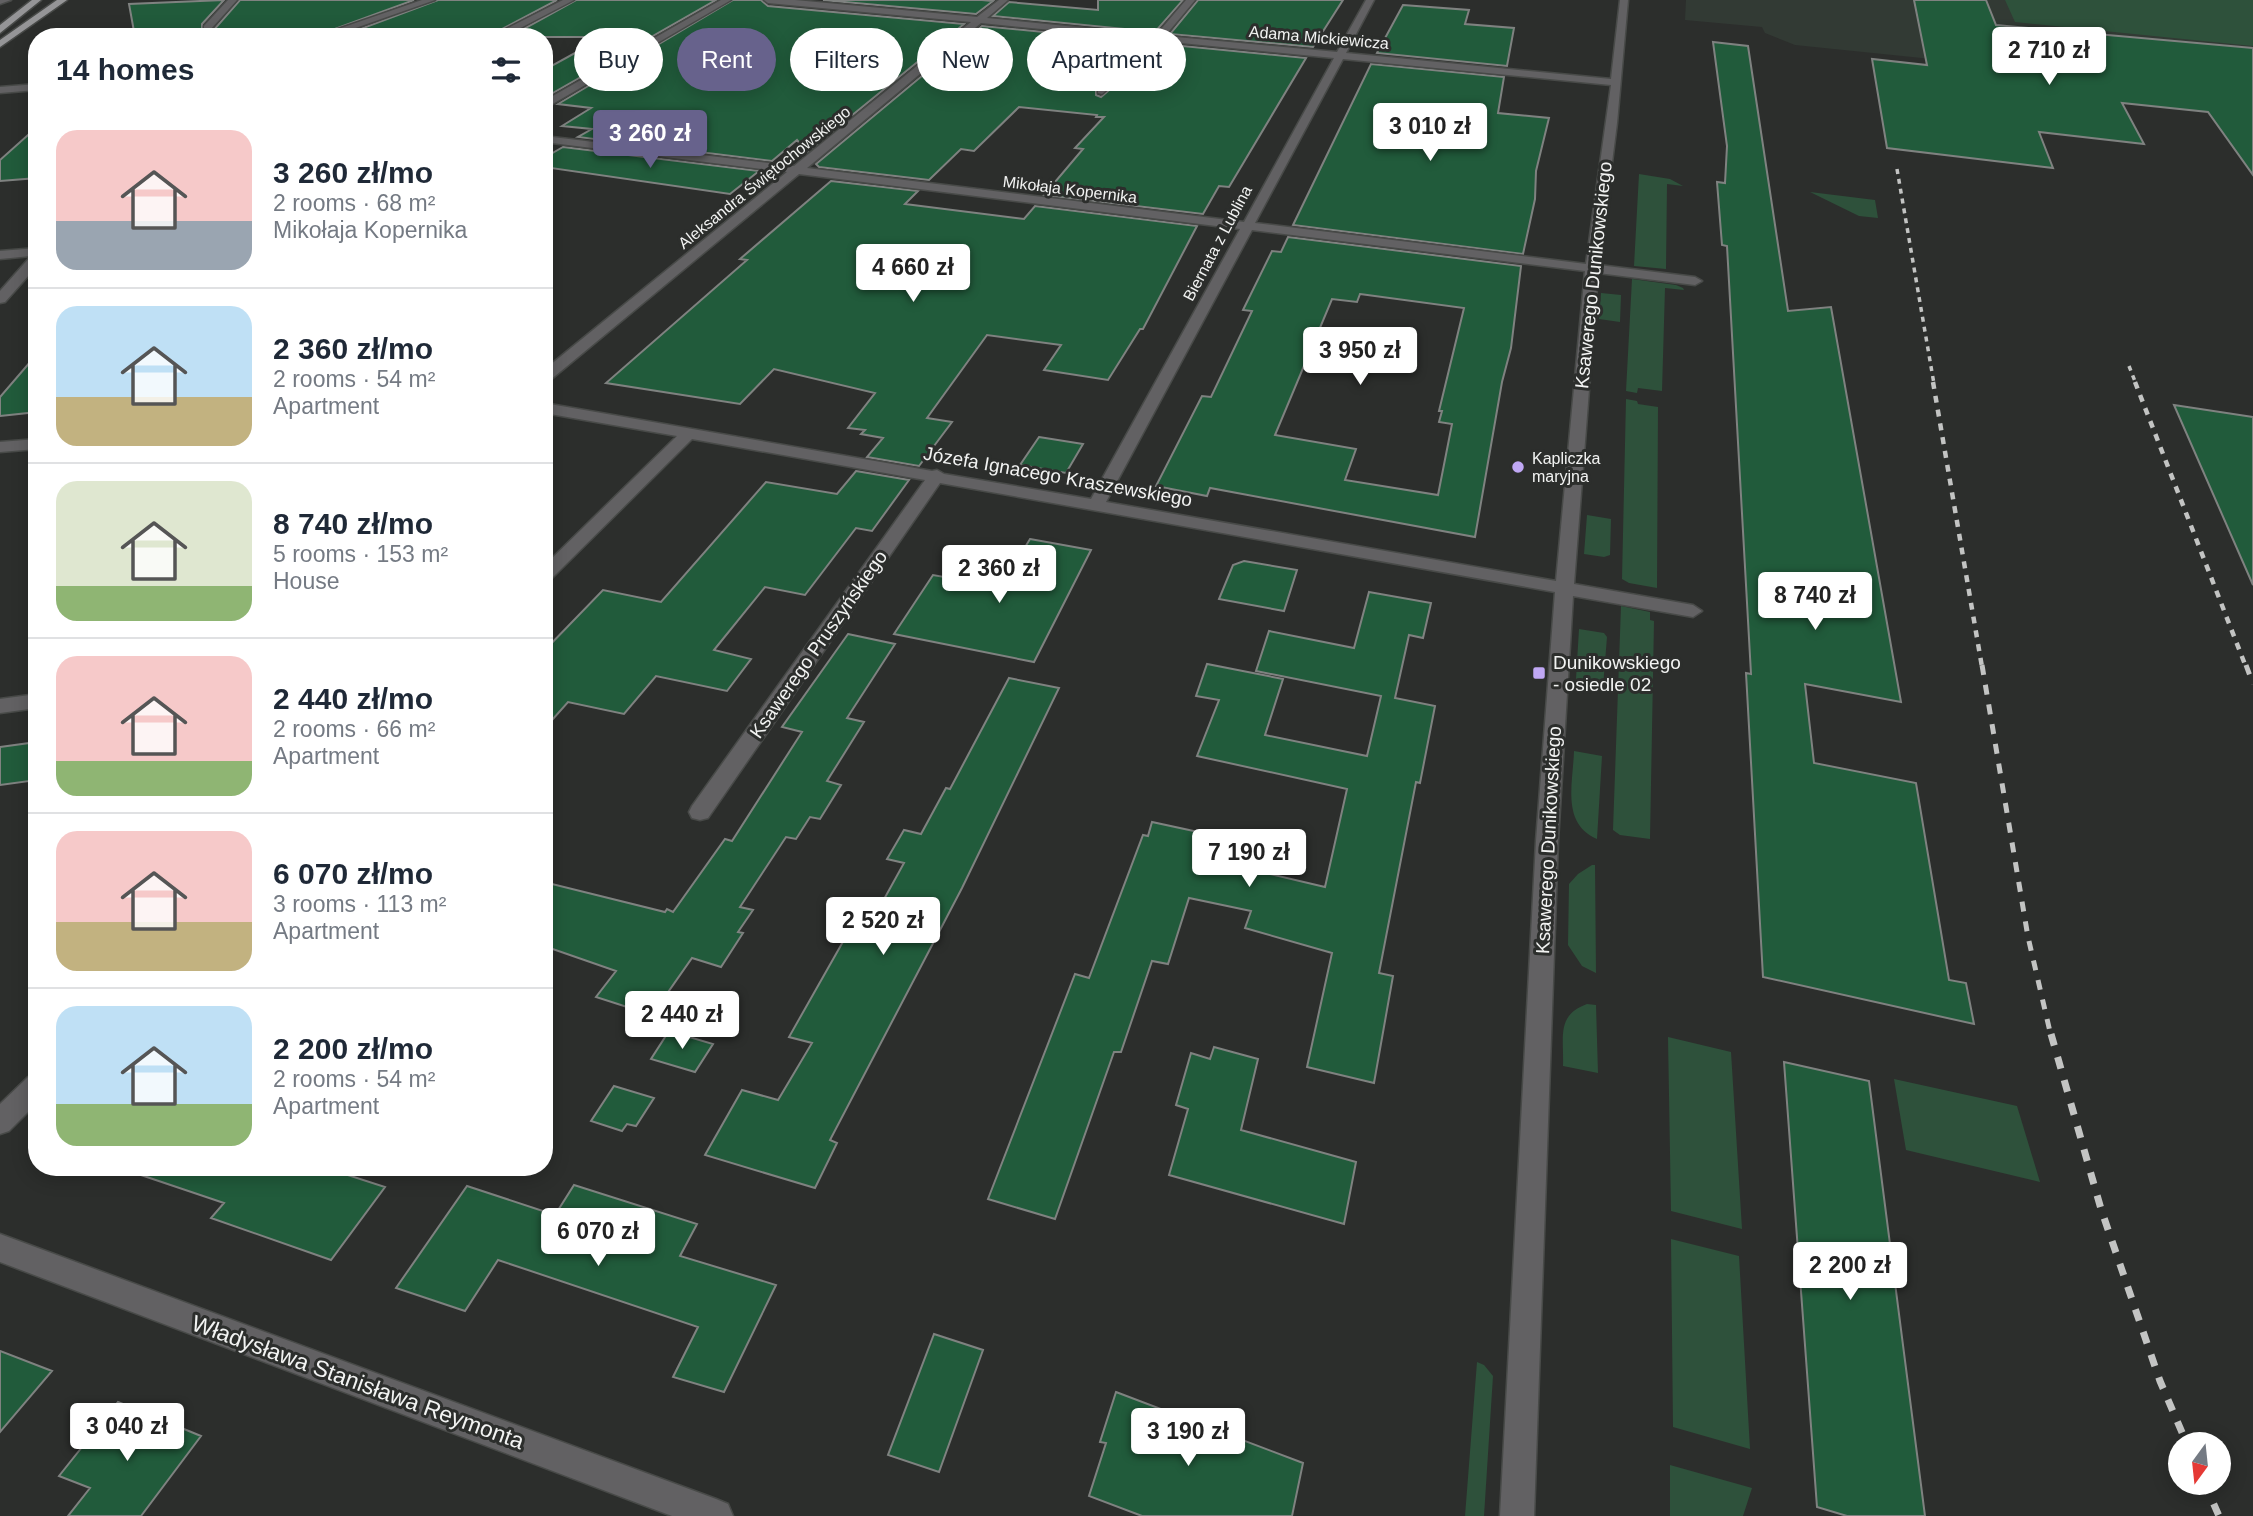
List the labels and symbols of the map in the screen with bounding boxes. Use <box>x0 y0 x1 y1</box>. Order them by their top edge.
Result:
street label: Adama Mickiewicza <box>1248 23 1390 52</box>
pin: 2 710 zł <box>1977 28 2121 87</box>
street label: Aleksandra Świętochowskiego <box>674 102 854 252</box>
pin: 3 010 zł <box>1358 104 1502 163</box>
pin: 3 260 zł <box>578 110 722 170</box>
street label: Ksawerego Dunikowskiego <box>1571 161 1616 390</box>
street label: Mikołaja Kopernika <box>1002 173 1138 206</box>
street label: Biernata z Lublina <box>1180 183 1255 304</box>
pin: 4 660 zł <box>841 244 985 304</box>
pin: 3 950 zł <box>1288 328 1432 387</box>
street label: Józefa Ignacego Kraszewskiego <box>922 442 1194 510</box>
place label: Kapliczka maryjna <box>1532 450 1601 485</box>
marker: Kapliczka maryjna <box>1510 459 1526 475</box>
pin: 2 360 zł <box>927 546 1071 605</box>
street label: Ksawerego Pruszyńskiego <box>746 547 891 742</box>
pin: 8 740 zł <box>1743 572 1887 632</box>
place label: Dunikowskiego - osiedle 02 <box>1553 652 1681 695</box>
marker: Dunikowskiego - osiedle 02 <box>1531 665 1547 681</box>
street label: Ksawerego Dunikowskiego <box>1532 726 1565 954</box>
pin: 7 190 zł <box>1177 830 1321 889</box>
pin: 2 520 zł <box>811 898 955 957</box>
pin: 2 440 zł <box>610 992 754 1051</box>
pin: 6 070 zł <box>526 1208 670 1268</box>
pin: 2 200 zł <box>1778 1242 1922 1302</box>
street label: Władysława Stanisława Reymonta <box>188 1310 528 1454</box>
pin: 3 040 zł <box>55 1404 199 1463</box>
pin: 3 190 zł <box>1116 1408 1260 1468</box>
north arrow <box>2168 1432 2231 1494</box>

